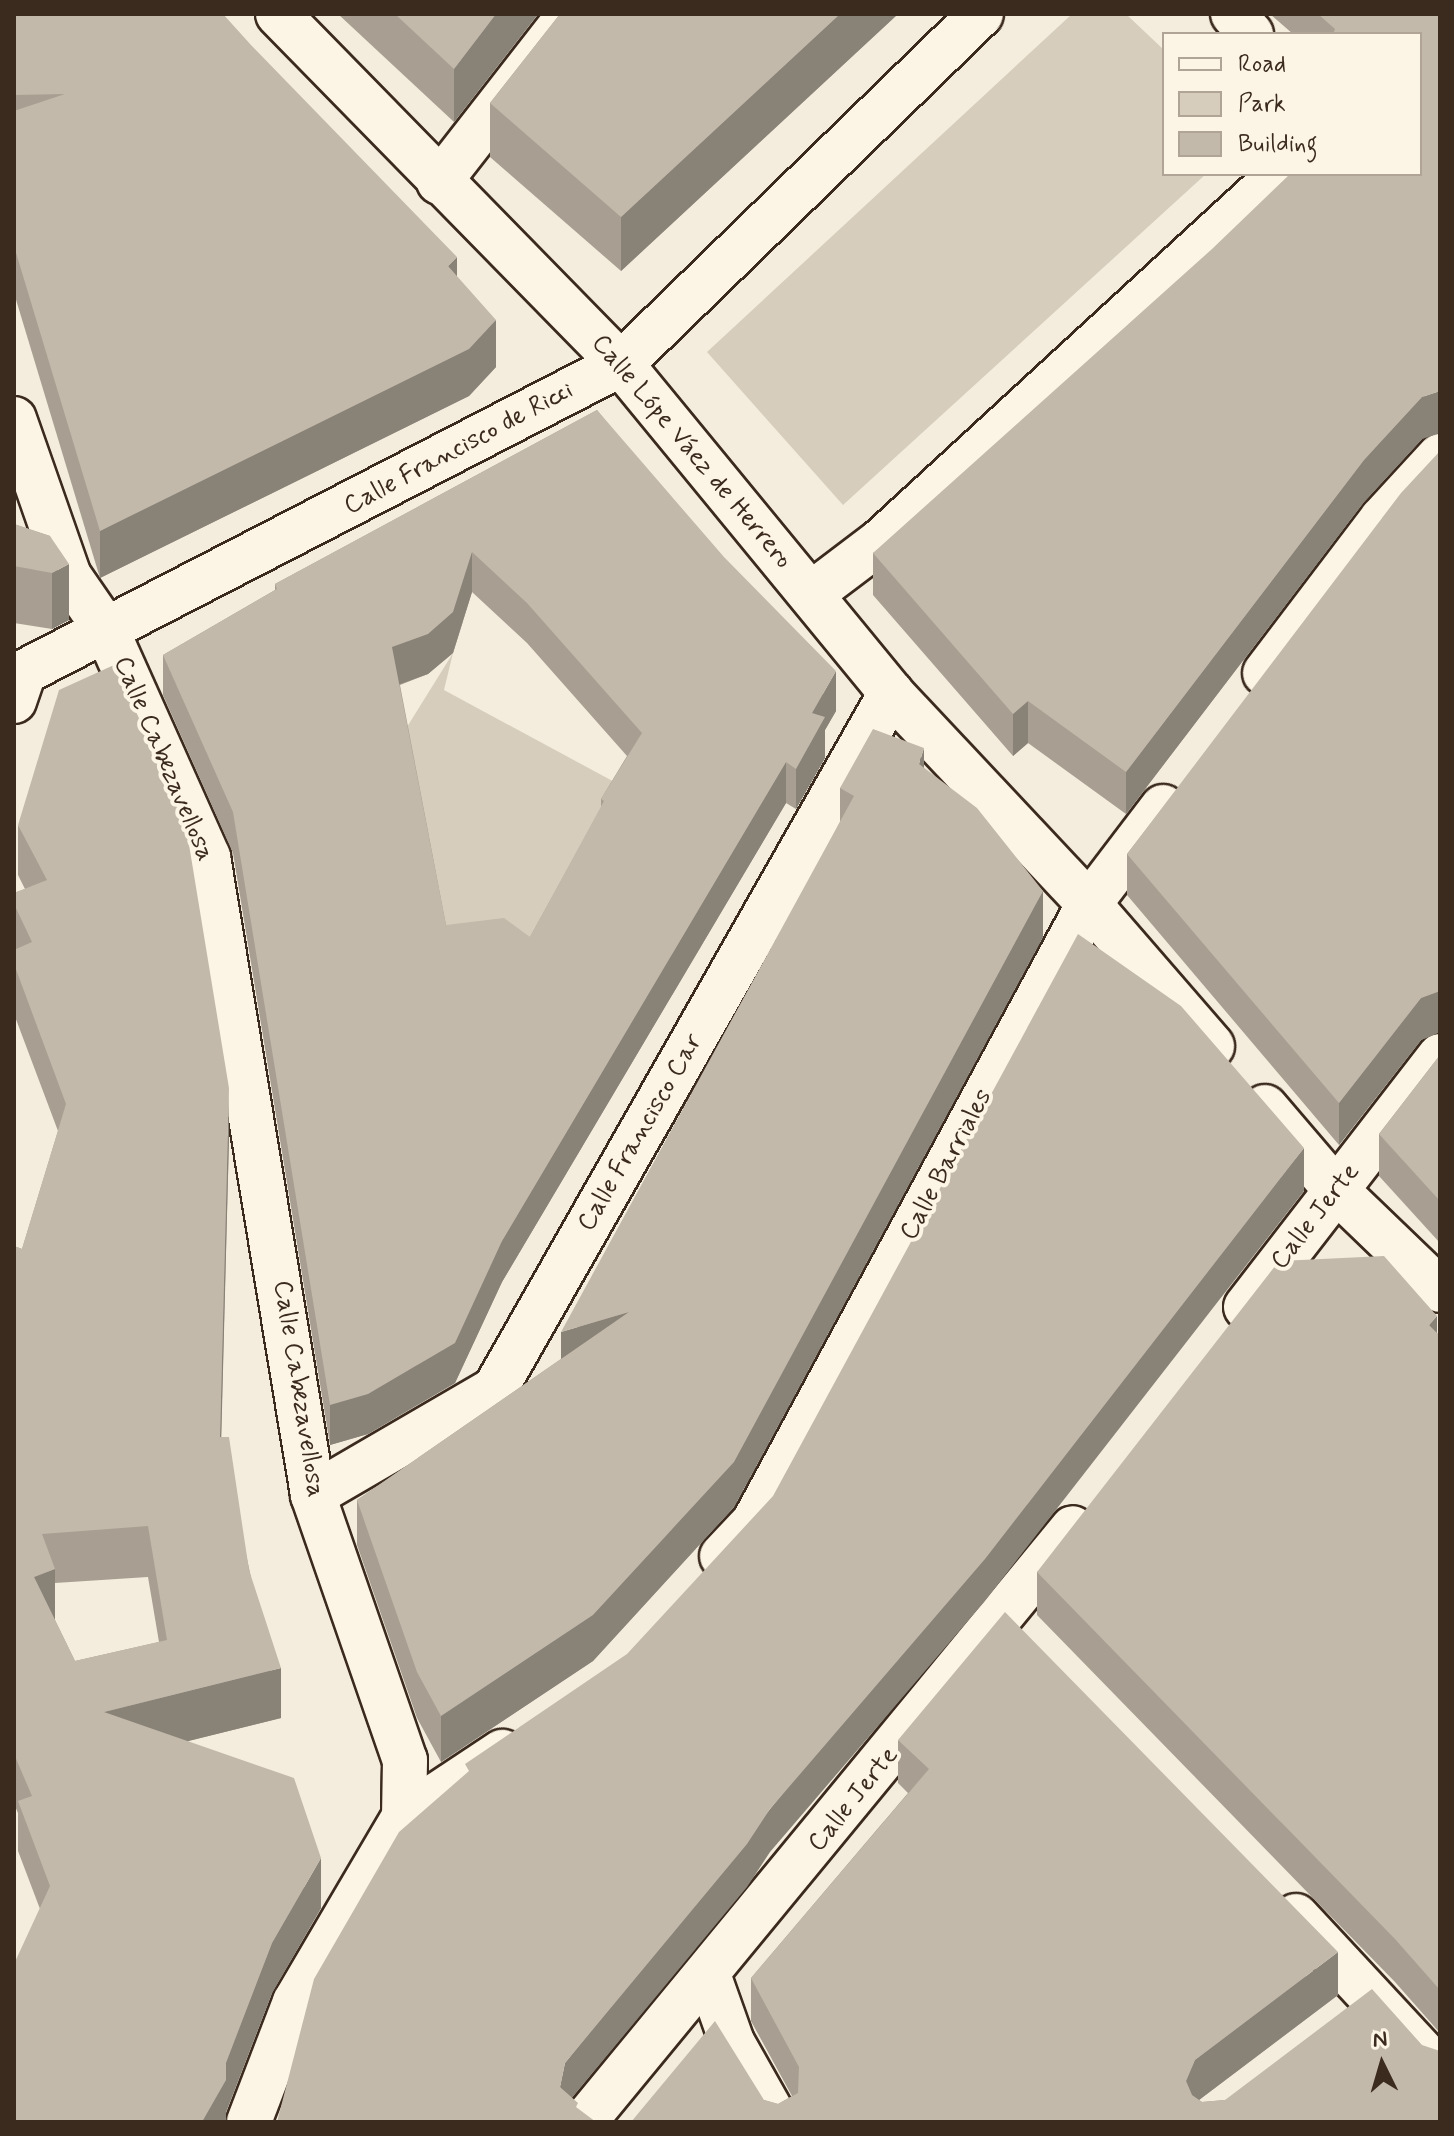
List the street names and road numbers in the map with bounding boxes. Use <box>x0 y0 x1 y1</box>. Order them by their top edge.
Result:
street label: Calle Lópe Váez de Herrero <box>583 328 799 576</box>
street label: Calle Francisco de Ricci <box>339 375 579 523</box>
street label: Calle Cabezavellosa <box>106 653 220 865</box>
street label: Calle Francisco Car <box>573 1031 709 1235</box>
street label: Calle Barriales <box>894 1083 1000 1247</box>
street label: Calle Jerte <box>1265 1158 1367 1276</box>
street label: Calle Cabezavellosa <box>266 1279 330 1499</box>
street label: Calle Jerte <box>802 1741 906 1859</box>

